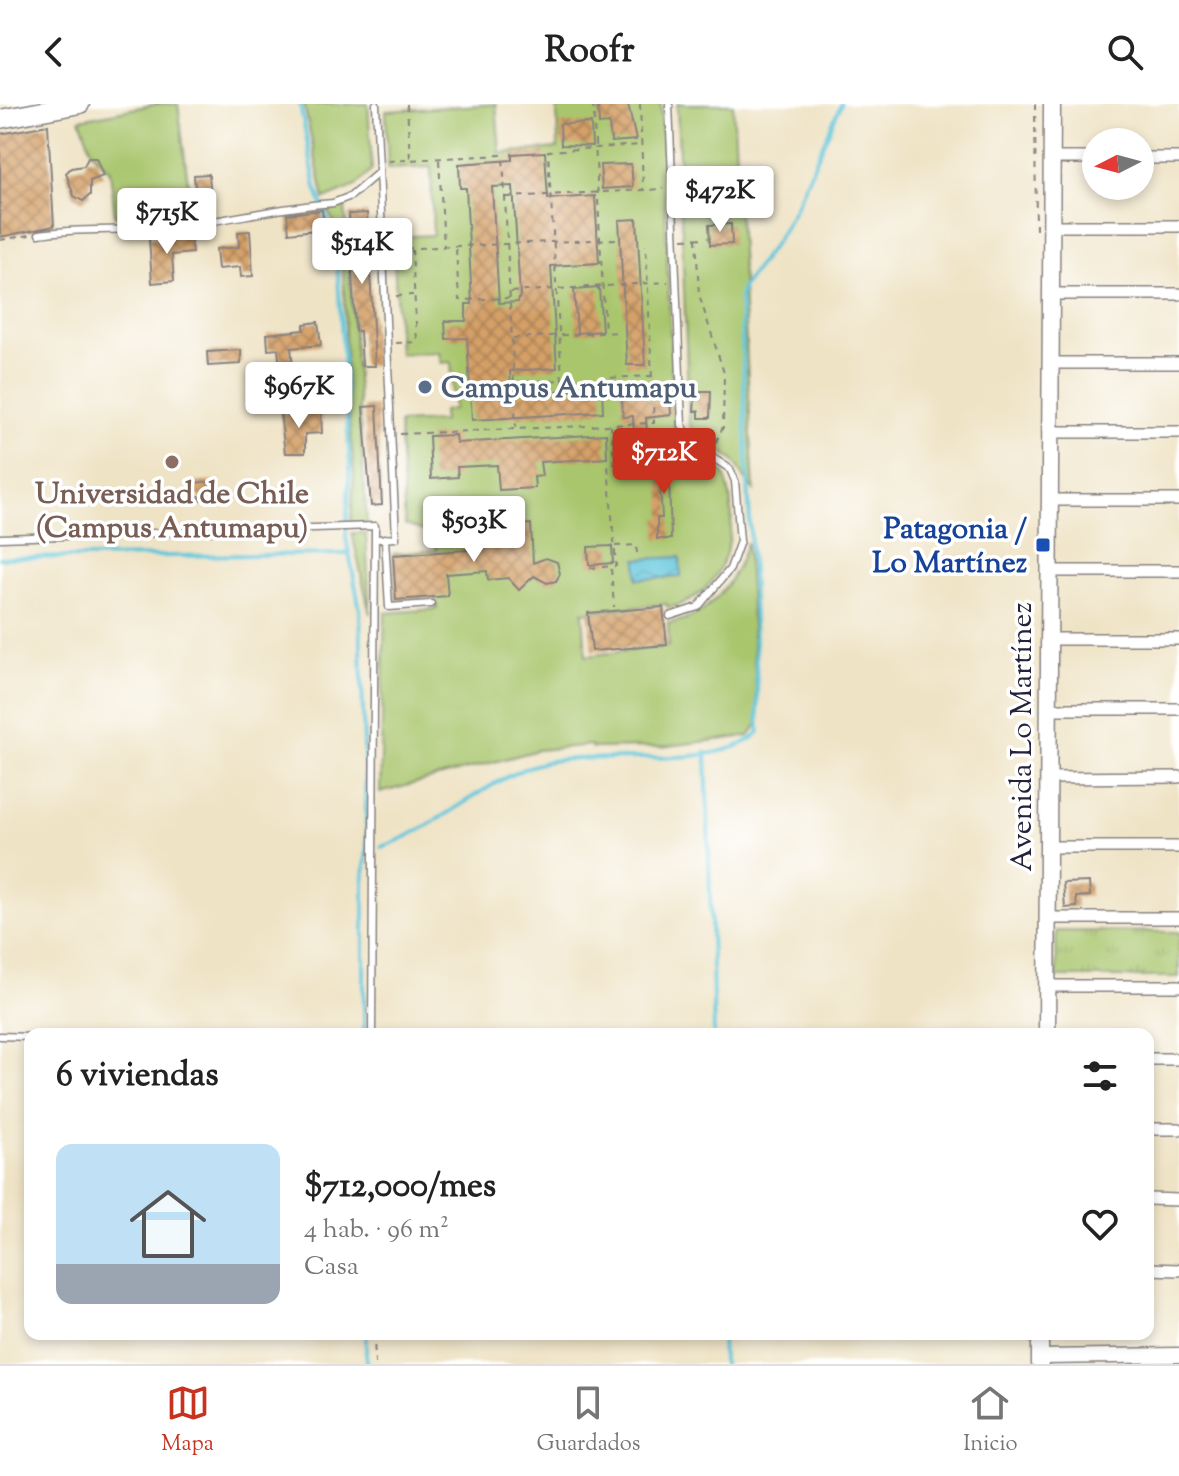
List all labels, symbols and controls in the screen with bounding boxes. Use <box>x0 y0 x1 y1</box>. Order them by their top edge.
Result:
text: Roofr <box>544 26 635 78</box>
icon: back <box>32 30 76 74</box>
icon: search <box>1103 30 1147 74</box>
north arrow <box>1082 128 1154 200</box>
map controls <box>1082 128 1154 200</box>
pin: $472K <box>664 166 776 234</box>
text: $472K <box>685 173 755 210</box>
pin: $715K <box>111 188 223 256</box>
text: $715K <box>135 195 199 232</box>
pin: $514K <box>306 218 418 286</box>
text: $514K <box>330 225 394 262</box>
pin: $967K <box>243 362 355 430</box>
place label: Campus Antumapu <box>441 368 698 411</box>
text: $967K <box>263 369 335 406</box>
marker: Campus Antumapu <box>416 378 434 396</box>
pin: $712K <box>608 428 720 496</box>
text: $712K <box>631 435 697 472</box>
marker: Universidad de Chile (Campus Antumapu) <box>163 453 181 471</box>
place label: Universidad de Chile (Campus Antumapu) <box>35 474 309 551</box>
pin: $503K <box>418 496 530 564</box>
text: $503K <box>441 503 507 540</box>
place label: Patagonia / Lo Martínez <box>872 509 1028 586</box>
marker: Patagonia / Lo Martínez <box>1034 536 1052 554</box>
street label: Avenida Lo Martínez <box>1002 602 1045 872</box>
text: 6 viviendas <box>56 1052 219 1101</box>
icon: filters <box>1078 1054 1122 1098</box>
text: $712,000/mes <box>304 1163 496 1212</box>
icon: home <box>120 1176 216 1272</box>
icon: heart <box>1078 1202 1122 1246</box>
text: 4 hab. · 96 m² <box>304 1212 449 1249</box>
text: Casa <box>304 1249 359 1286</box>
tab: Mapa <box>161 1381 214 1461</box>
tab: Guardados <box>537 1381 640 1461</box>
tab: Inicio <box>963 1381 1018 1461</box>

